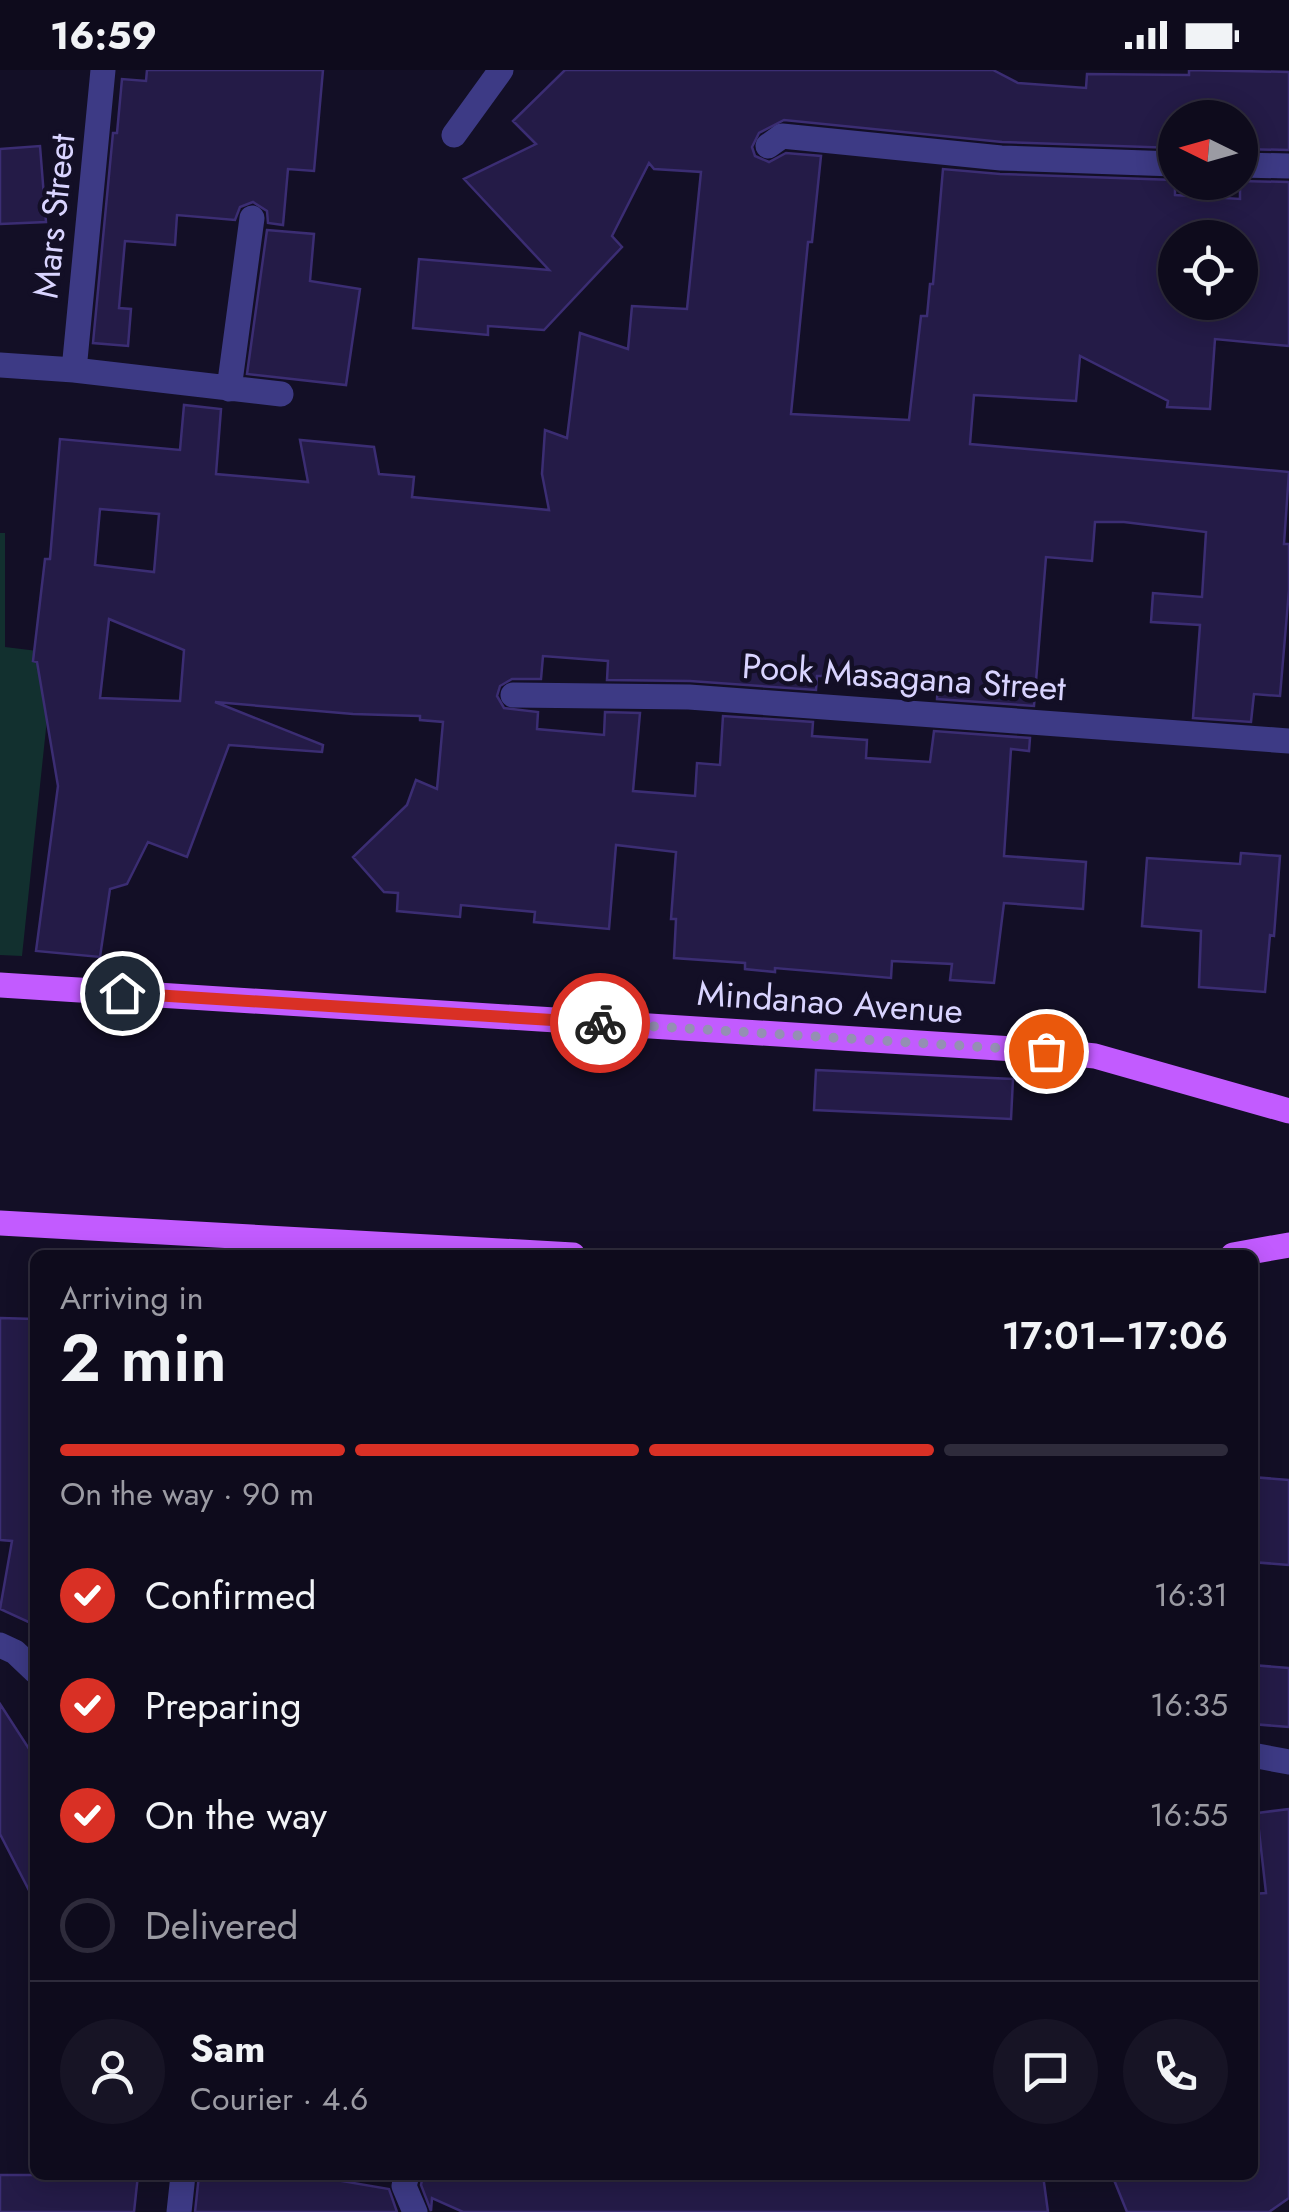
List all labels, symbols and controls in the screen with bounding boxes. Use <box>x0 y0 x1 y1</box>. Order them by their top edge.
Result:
text: 16:59 <box>50 8 157 63</box>
north arrow <box>1158 100 1258 200</box>
map controls <box>1158 100 1258 320</box>
street label: Mars Street <box>20 131 88 301</box>
button: locate <box>1158 220 1258 320</box>
street label: Pook Masagana Street <box>740 641 1068 713</box>
pin <box>80 951 165 1036</box>
icon: home <box>95 966 150 1021</box>
street label: Mindanao Avenue <box>695 968 965 1036</box>
courier <box>550 973 650 1073</box>
icon: bike <box>573 996 628 1051</box>
pin <box>1004 1009 1089 1094</box>
icon: bag <box>1019 1024 1074 1079</box>
text: Arriving in <box>60 1275 204 1321</box>
text: 17:01–17:06 <box>1002 1308 1228 1363</box>
text: 2 min <box>60 1311 227 1405</box>
text: On the way · 90 m <box>60 1471 314 1517</box>
icon: check <box>60 1568 115 1623</box>
text: Confirmed <box>145 1568 316 1623</box>
text: 16:31 <box>1154 1572 1228 1618</box>
icon: check <box>60 1678 115 1733</box>
text: Preparing <box>145 1678 302 1733</box>
text: 16:35 <box>1150 1682 1228 1728</box>
icon: check <box>60 1788 115 1843</box>
text: On the way <box>145 1788 327 1843</box>
text: 16:55 <box>1149 1792 1228 1838</box>
text: Delivered <box>145 1898 298 1953</box>
button: person <box>60 2019 165 2124</box>
button: chat <box>993 2019 1098 2124</box>
button: phone <box>1123 2019 1228 2124</box>
text: Sam <box>190 2021 265 2076</box>
text: Courier · 4.6 <box>190 2076 368 2122</box>

